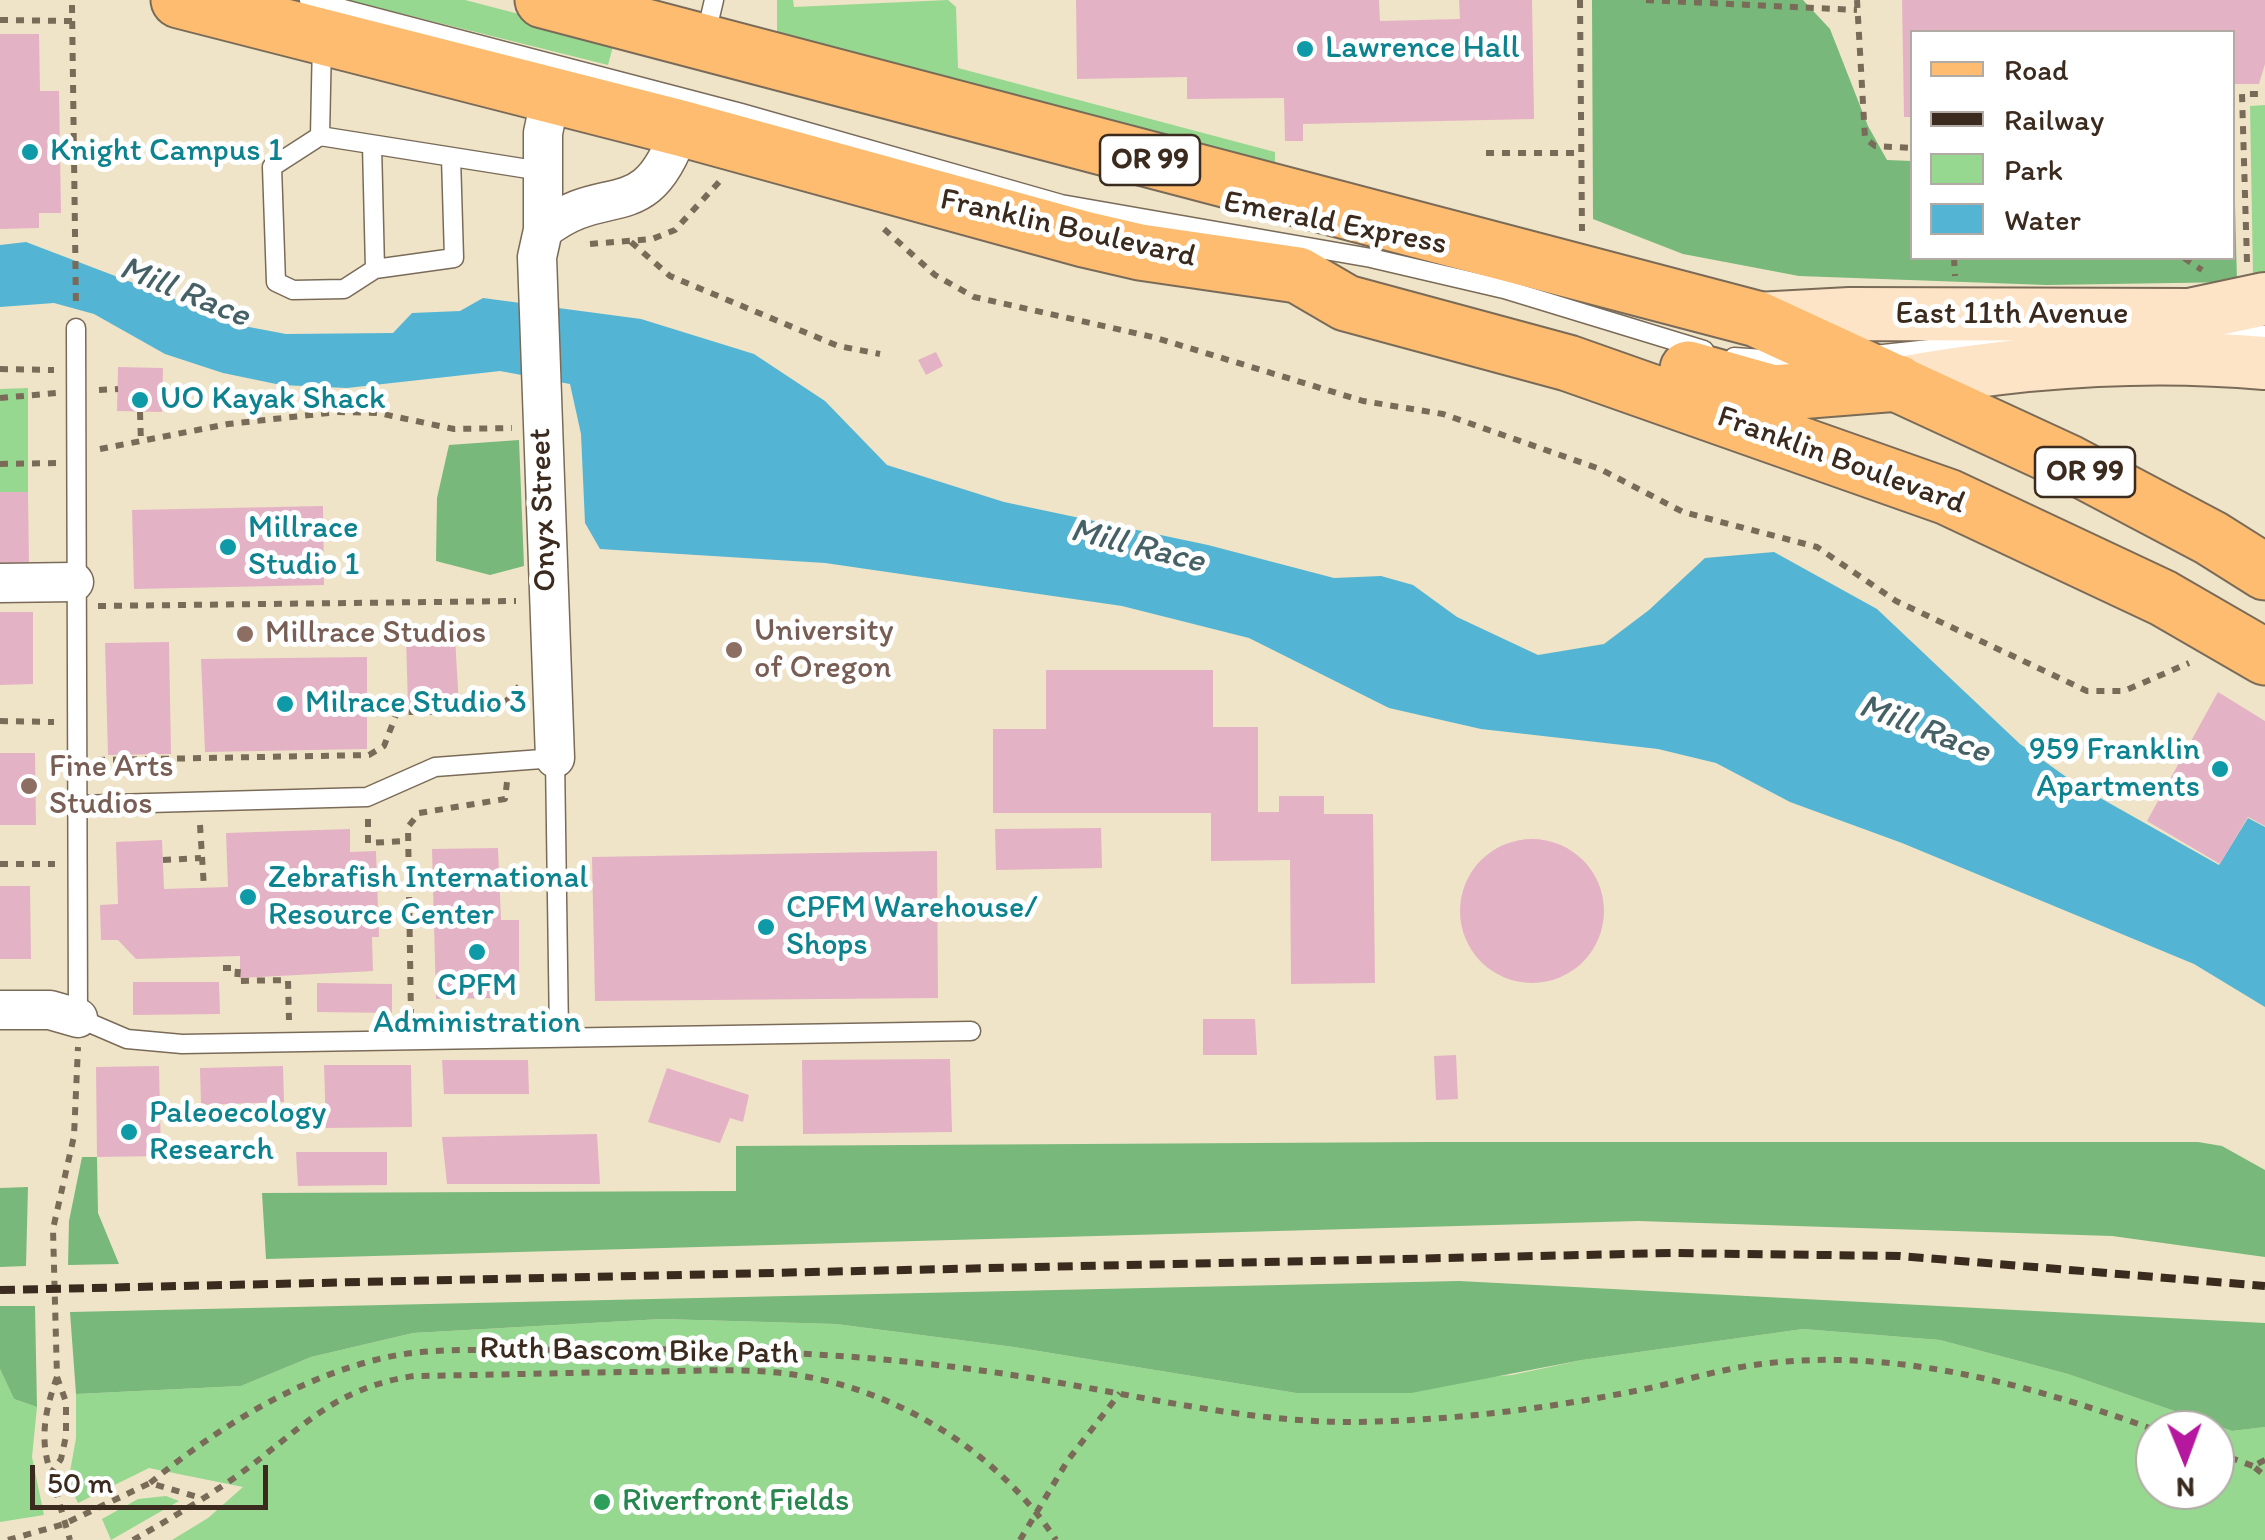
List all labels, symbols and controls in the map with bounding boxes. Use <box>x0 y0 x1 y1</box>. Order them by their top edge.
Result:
place label: Lawrence Hall <box>1325 30 1520 68</box>
legend <box>1910 30 2235 260</box>
marker: Lawrence Hall <box>1294 38 1316 60</box>
text: Road <box>2004 51 2069 88</box>
text: Railway <box>2004 101 2104 138</box>
place label: Knight Campus 1 <box>50 133 283 171</box>
road number: OR 99 <box>1100 135 1200 185</box>
marker: Knight Campus 1 <box>19 141 41 163</box>
text: Park <box>2004 151 2063 188</box>
street label: Franklin Boulevard <box>936 181 1200 277</box>
street label: Emerald Express <box>1220 184 1450 264</box>
text: Water <box>2004 201 2081 238</box>
water label: Mill Race <box>113 248 255 338</box>
street label: East 11th Avenue <box>1895 296 2129 334</box>
place label: UO Kayak Shack <box>160 381 386 419</box>
marker: UO Kayak Shack <box>129 389 151 411</box>
street label: Franklin Boulevard <box>1712 398 1970 524</box>
street label: Onyx Street <box>522 427 566 593</box>
road number: OR 99 <box>2035 447 2135 497</box>
place label: Millrace Studio 1 <box>248 510 359 585</box>
water label: Mill Race <box>1066 510 1208 584</box>
marker: Millrace Studio 1 <box>217 536 239 558</box>
place label: University of Oregon <box>754 613 894 688</box>
place label: Millrace Studios <box>265 615 486 653</box>
marker: Millrace Studios <box>234 623 256 645</box>
marker: University of Oregon <box>723 639 745 661</box>
place label: Milrace Studio 3 <box>305 685 527 723</box>
water label: Mill Race <box>1853 686 1995 774</box>
marker: Milrace Studio 3 <box>274 693 296 715</box>
place label: 959 Franklin Apartments <box>2029 732 2200 807</box>
place label: Fine Arts Studios <box>49 749 174 824</box>
marker: 959 Franklin Apartments <box>2209 758 2231 780</box>
marker: Fine Arts Studios <box>18 775 40 797</box>
place label: Zebrafish International Resource Center <box>268 860 588 935</box>
marker: Zebrafish International Resource Center <box>237 886 259 908</box>
place label: CPFM Warehouse/ Shops <box>786 890 1038 965</box>
marker: CPFM Warehouse/ Shops <box>755 916 777 938</box>
marker: CPFM Administration <box>466 941 488 963</box>
place label: CPFM Administration <box>373 968 581 1043</box>
place label: Paleoecology Research <box>149 1095 326 1170</box>
marker: Paleoecology Research <box>118 1121 140 1143</box>
street label: Ruth Bascom Bike Path <box>479 1330 799 1374</box>
north arrow <box>2135 1410 2235 1510</box>
scale bar <box>35 1445 272 1507</box>
text: 50 m <box>47 1464 113 1501</box>
text: N <box>2176 1471 2195 1505</box>
place label: Riverfront Fields <box>622 1483 849 1521</box>
marker: Riverfront Fields <box>591 1491 613 1513</box>

